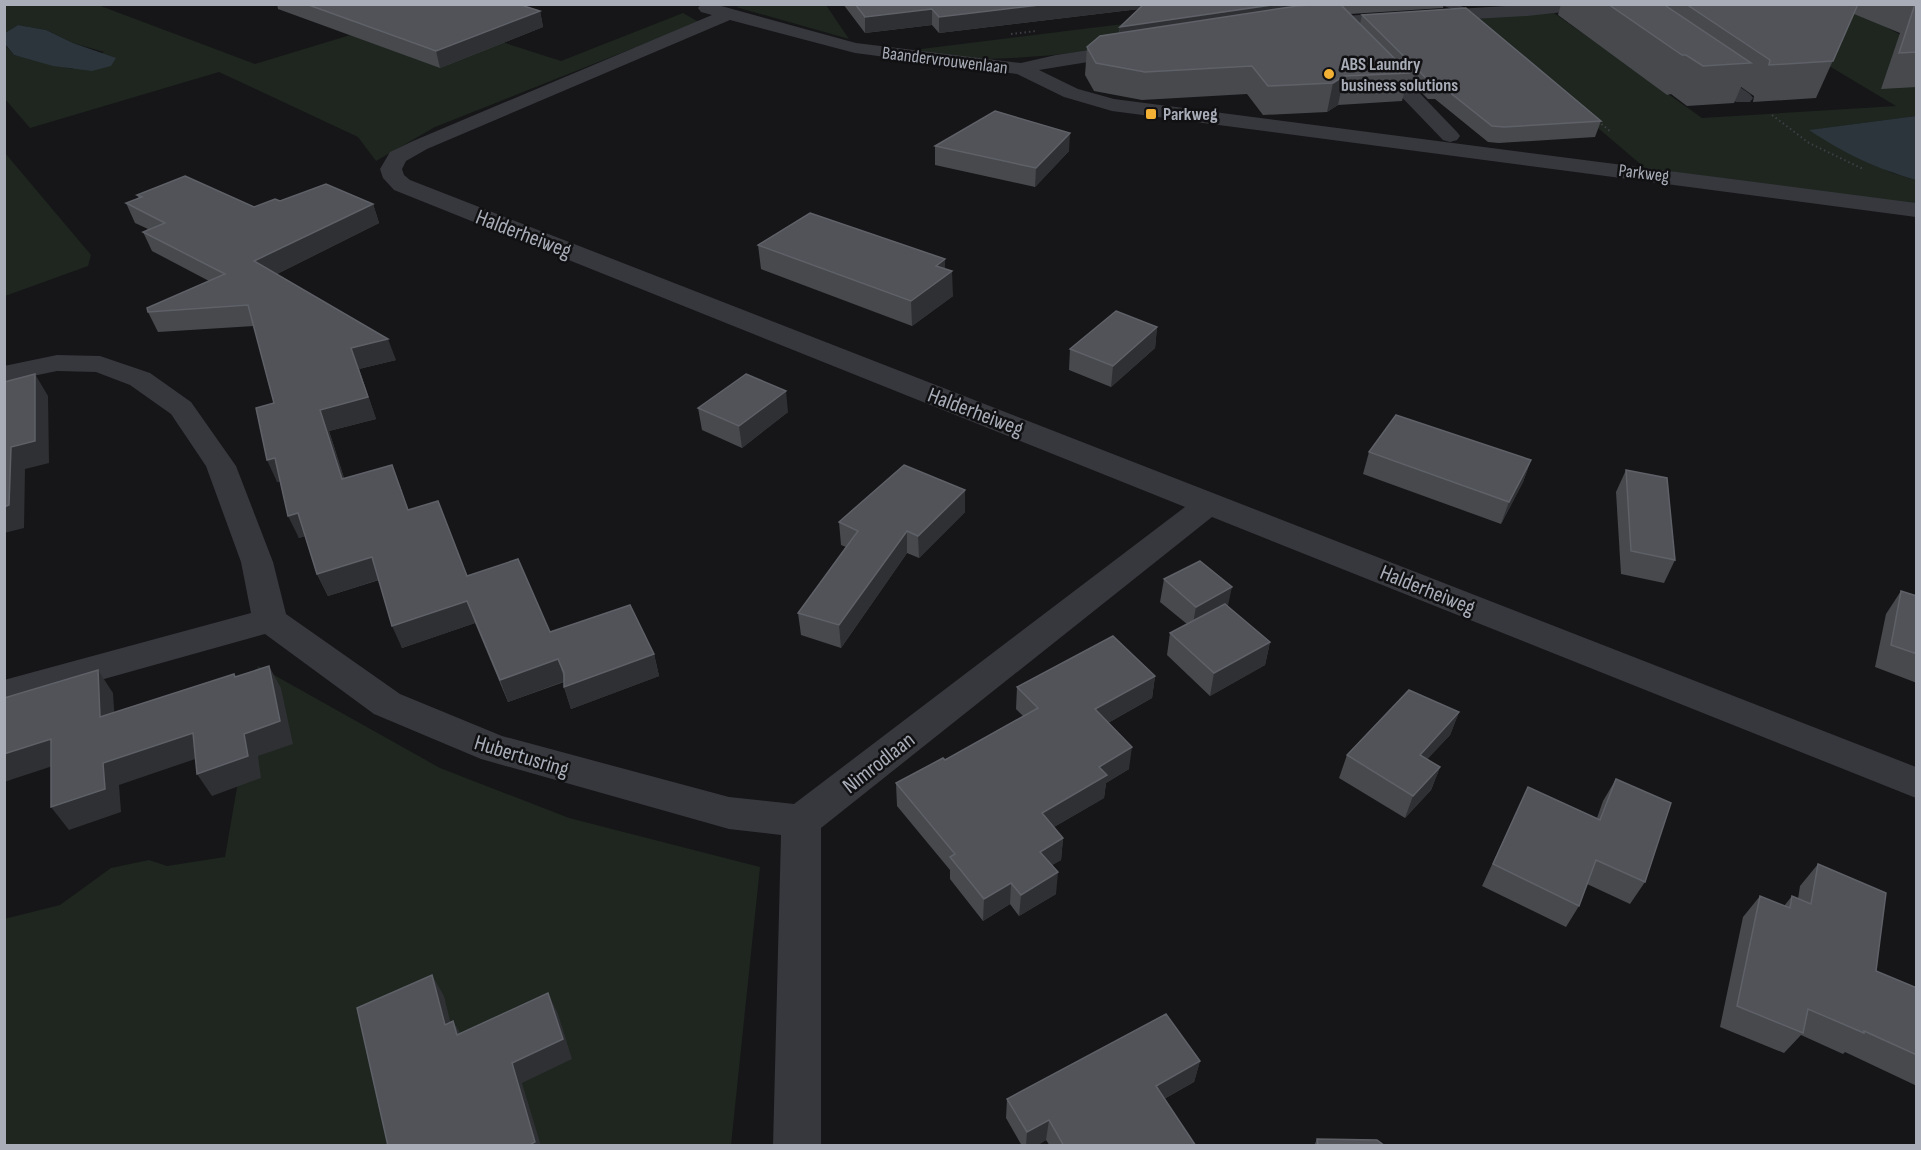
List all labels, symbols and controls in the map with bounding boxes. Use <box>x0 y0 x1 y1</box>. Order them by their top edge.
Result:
street label: Baandervrouwenlaan <box>881 42 1009 79</box>
place label: ABS Laundry business solutions <box>1340 54 1458 96</box>
marker: ABS Laundry business solutions <box>1322 67 1336 81</box>
place label: Parkweg <box>1163 104 1218 125</box>
marker: Parkweg <box>1144 107 1158 121</box>
street label: Parkweg <box>1617 160 1670 187</box>
street label: Halderheiweg <box>472 204 575 265</box>
street label: Halderheiweg <box>924 382 1027 443</box>
street label: Halderheiweg <box>1376 559 1479 622</box>
street label: Nimrodlaan <box>837 727 920 800</box>
street label: Hubertusring <box>471 729 572 784</box>

